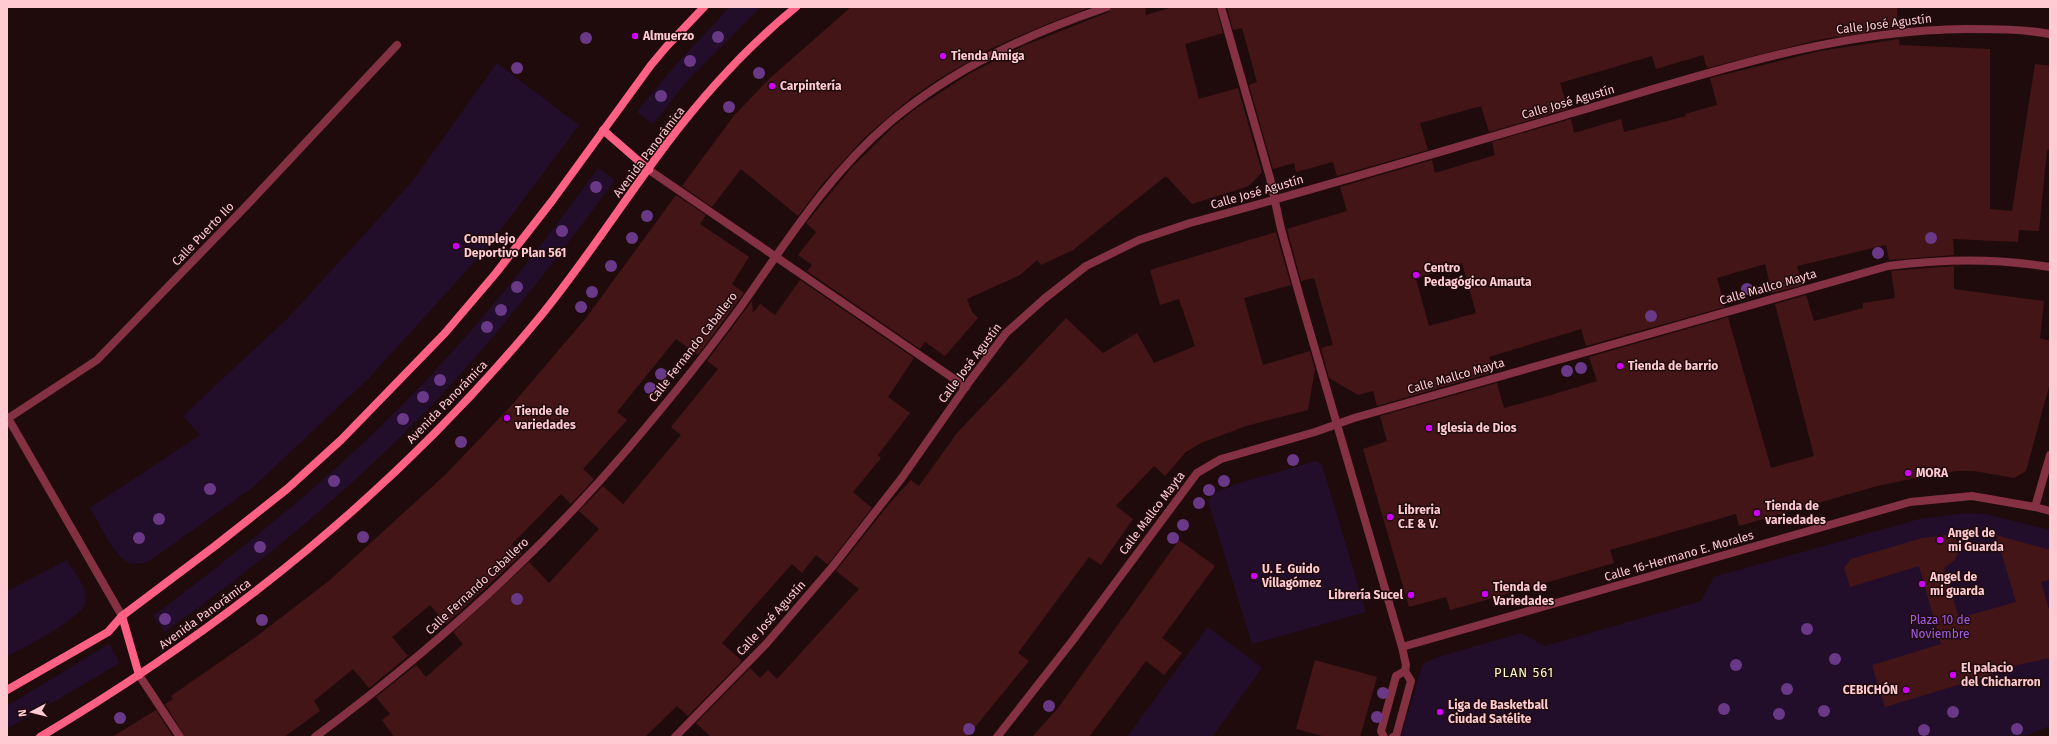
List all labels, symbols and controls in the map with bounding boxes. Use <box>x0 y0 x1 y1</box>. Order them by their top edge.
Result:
street label: Calle José Agustín <box>1835 11 1933 37</box>
place label: Almuerzo <box>642 29 694 43</box>
marker: Almuerzo <box>630 31 640 41</box>
place label: Tienda Amiga <box>951 49 1025 63</box>
marker: Tienda Amiga <box>938 51 948 61</box>
place label: Carpintería <box>780 79 842 93</box>
marker: Carpintería <box>767 81 777 91</box>
street label: Calle José Agustín <box>1520 82 1616 122</box>
street label: Avenida Panorámica <box>610 104 688 200</box>
street label: Calle José Agustín <box>1209 172 1305 212</box>
street label: Calle Puerto Ilo <box>169 199 237 269</box>
place label: Complejo Deportivo Plan 561 <box>464 232 566 260</box>
marker: Complejo Deportivo Plan 561 <box>451 241 461 251</box>
place label: Centro Pedagógico Amauta <box>1424 261 1532 289</box>
street label: Calle Mallco Mayta <box>1718 266 1818 308</box>
marker: Centro Pedagógico Amauta <box>1411 270 1421 280</box>
street label: Calle Fernando Caballero <box>646 289 740 405</box>
street label: Calle José Agustín <box>936 320 1004 406</box>
street label: Calle Mallco Mayta <box>1406 355 1506 397</box>
street label: Avenida Panorámica <box>404 358 490 446</box>
place label: Tienda de barrio <box>1628 359 1718 373</box>
marker: Tienda de barrio <box>1615 361 1625 371</box>
place label: Tiende de variedades <box>514 404 576 432</box>
marker: Tiende de variedades <box>502 413 512 423</box>
place label: Iglesia de Dios <box>1437 421 1517 435</box>
marker: Iglesia de Dios <box>1424 423 1434 433</box>
place label: MORA <box>1916 466 1949 480</box>
marker: MORA <box>1903 468 1913 478</box>
street label: Calle Mallco Mayta <box>1116 469 1188 557</box>
place label: Tienda de variedades <box>1764 499 1826 527</box>
place label: Libreria C.E & V. <box>1398 503 1441 531</box>
marker: Tienda de variedades <box>1752 508 1762 518</box>
marker: Libreria C.E & V. <box>1385 512 1395 522</box>
place label: Angel de mi Guarda <box>1947 526 2004 554</box>
street label: Calle 16-Hermano E. Morales <box>1603 528 1756 584</box>
street label: Calle Fernando Caballero <box>423 535 531 637</box>
marker: Angel de mi Guarda <box>1935 535 1945 545</box>
place label: U. E. Guido Villagómez <box>1261 562 1322 590</box>
place label: Angel de mi guarda <box>1929 570 1985 598</box>
marker: U. E. Guido Villagómez <box>1249 571 1259 581</box>
street label: Avenida Panorámica <box>156 576 254 652</box>
street label: Calle José Agustín <box>734 578 808 658</box>
marker: Angel de mi guarda <box>1917 579 1927 589</box>
place label: Tienda de Variedades <box>1492 580 1554 608</box>
place label: Librería Sucel <box>1328 588 1403 602</box>
marker: Tienda de Variedades <box>1480 589 1490 599</box>
marker: Librería Sucel <box>1406 590 1416 600</box>
park label: Plaza 10 de Noviembre <box>1910 613 1970 641</box>
place label: El palacio del Chicharron <box>1961 661 2041 689</box>
district label: PLAN 561 <box>1494 665 1554 680</box>
marker: El palacio del Chicharron <box>1948 670 1958 680</box>
place label: CEBICHÓN <box>1843 681 1898 697</box>
marker: CEBICHÓN <box>1901 685 1911 695</box>
north arrow <box>12 692 52 732</box>
place label: Liga de Basketball Ciudad Satélite <box>1448 698 1548 726</box>
marker: Liga de Basketball Ciudad Satélite <box>1435 707 1445 717</box>
text: N <box>16 709 29 718</box>

